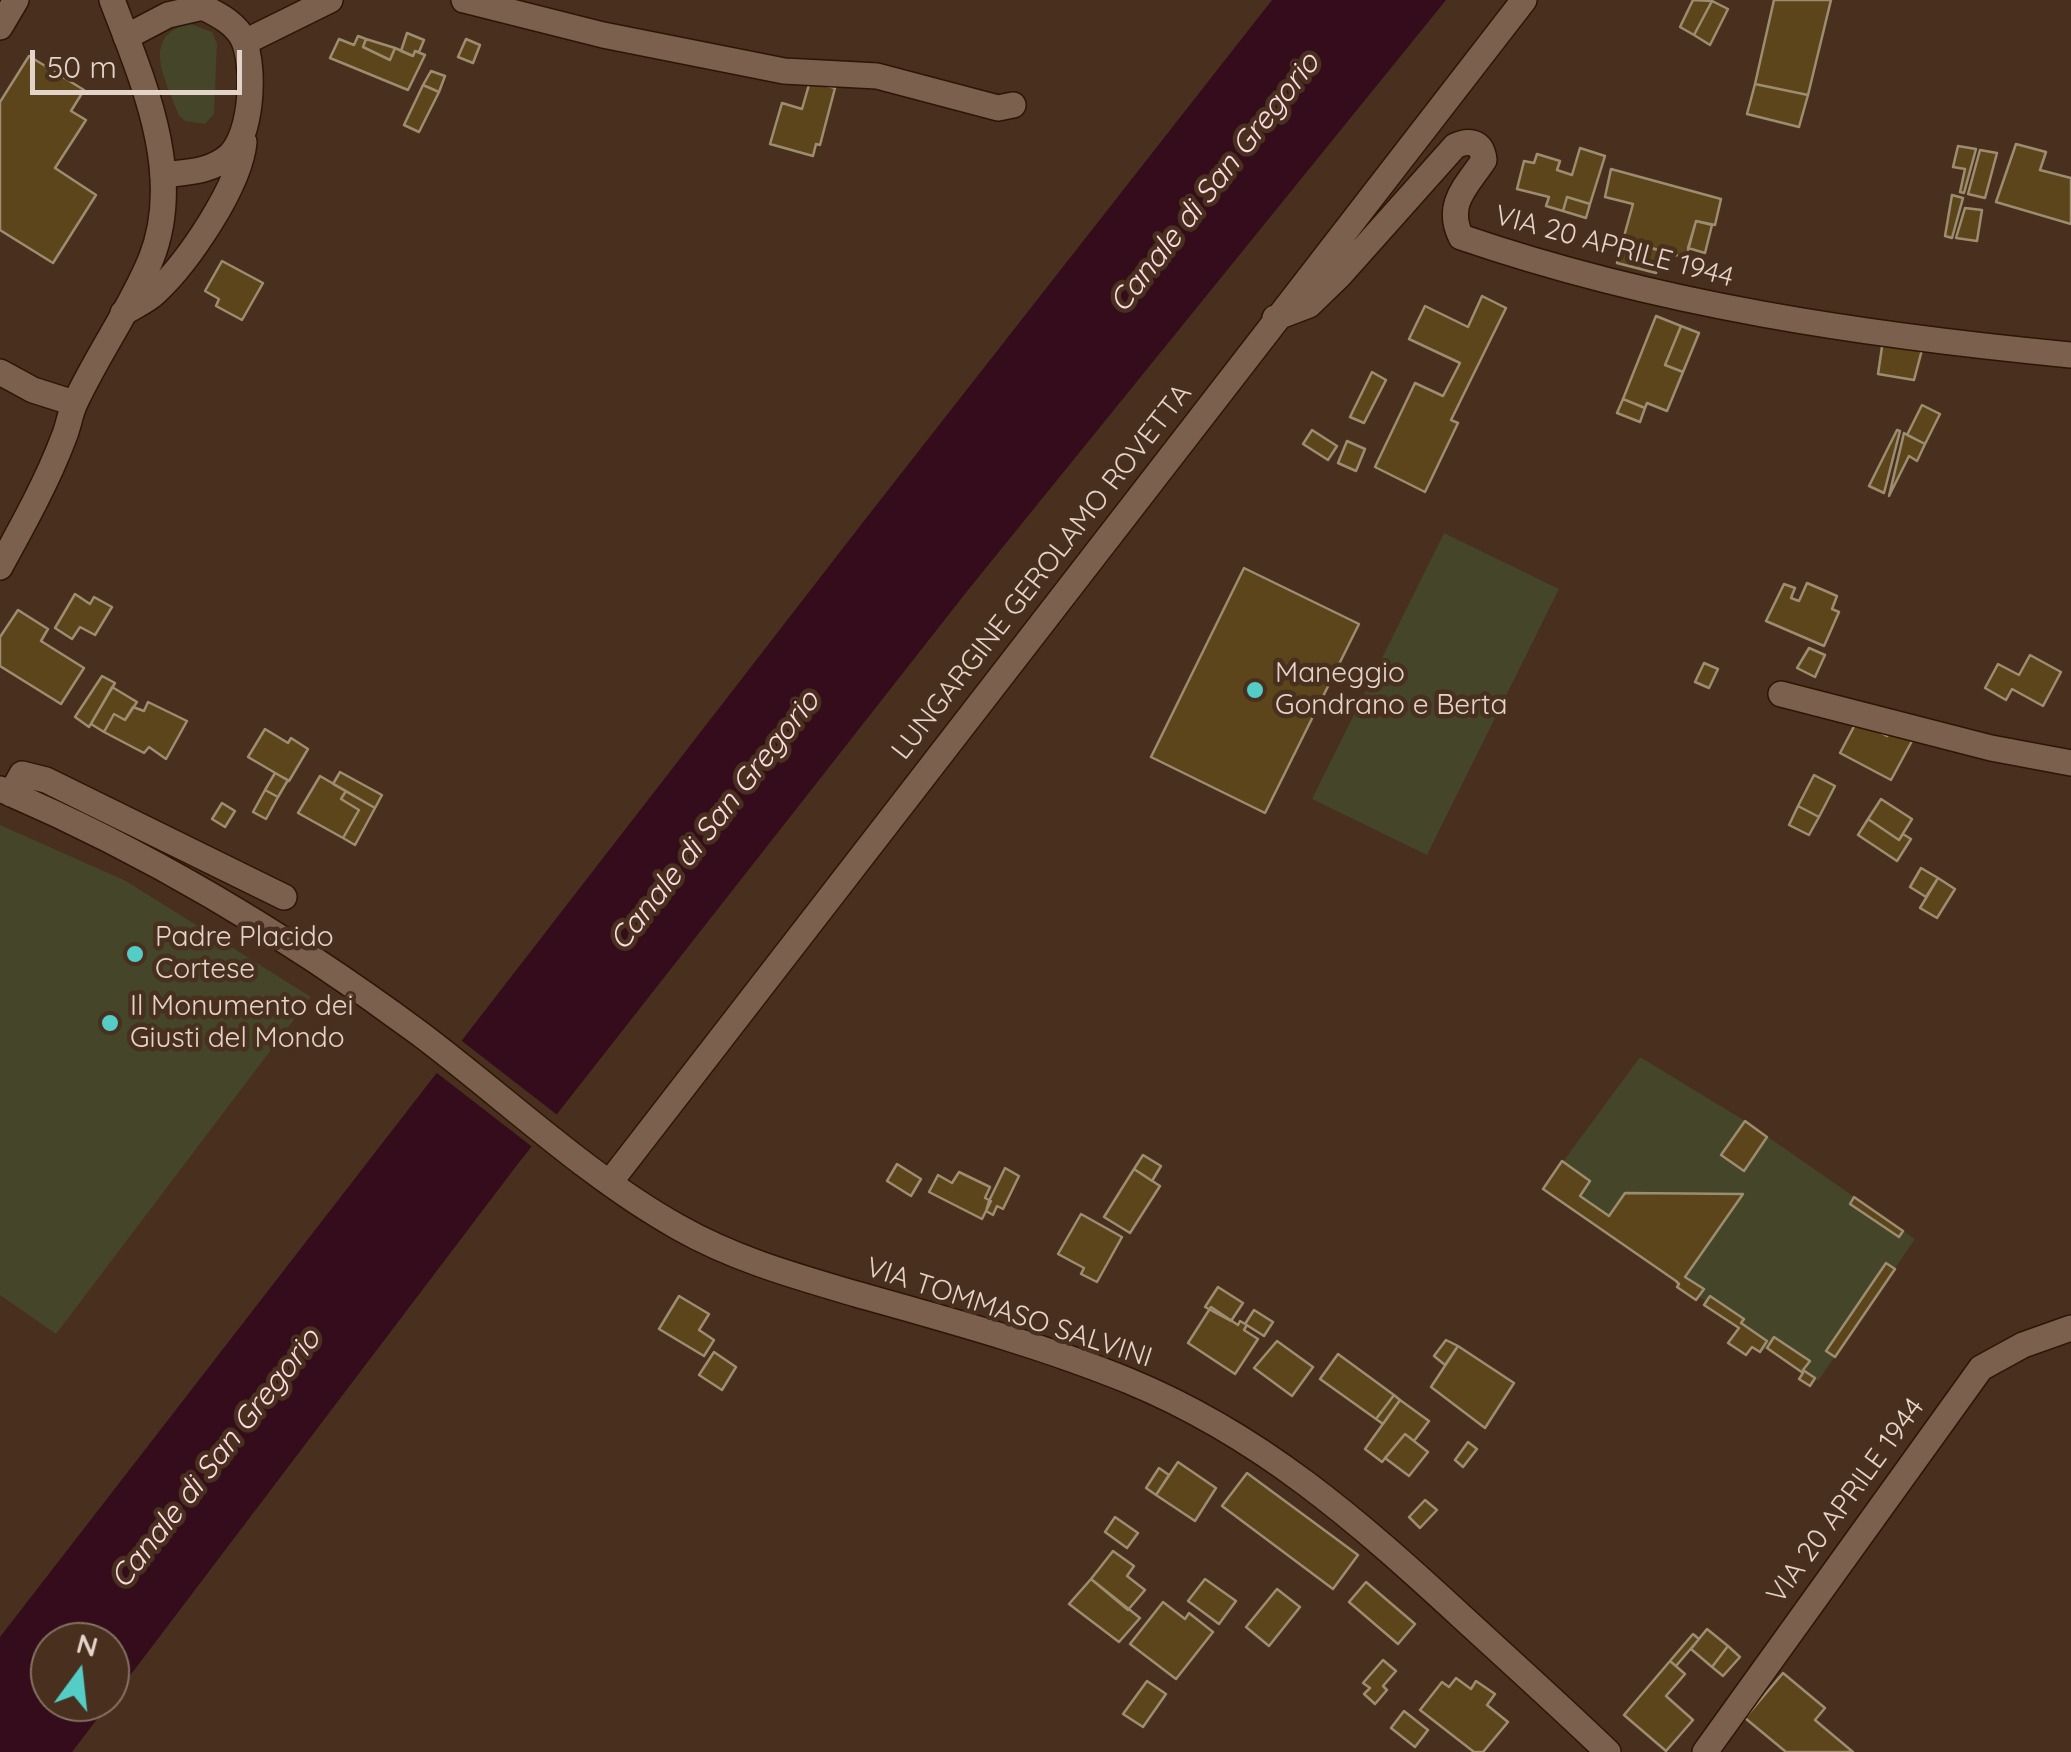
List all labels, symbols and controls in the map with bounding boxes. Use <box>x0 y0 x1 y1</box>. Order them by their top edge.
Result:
scale bar <box>35 30 248 92</box>
water label: Canale di San Gregorio <box>1103 46 1327 320</box>
text: 50 m <box>47 48 117 86</box>
street label: VIA 20 APRILE 1944 <box>1491 199 1737 295</box>
street label: LUNGARGINE GEROLAMO ROVETTA <box>885 378 1199 766</box>
place label: Maneggio Gondrano e Berta <box>1275 657 1507 723</box>
marker: Maneggio Gondrano e Berta <box>1244 679 1266 701</box>
water label: Canale di San Gregorio <box>603 684 827 958</box>
place label: Padre Placido Cortese <box>155 921 334 987</box>
marker: Padre Placido Cortese <box>124 943 146 965</box>
place label: Il Monumento dei Giusti del Mondo <box>130 990 353 1056</box>
marker: Il Monumento dei Giusti del Mondo <box>99 1012 121 1034</box>
street label: VIA TOMMASO SALVINI <box>862 1251 1156 1375</box>
water label: Canale di San Gregorio <box>104 1322 328 1596</box>
street label: VIA 20 APRILE 1944 <box>1760 1392 1932 1610</box>
north arrow <box>30 1622 130 1722</box>
text: N <box>73 1625 102 1664</box>

